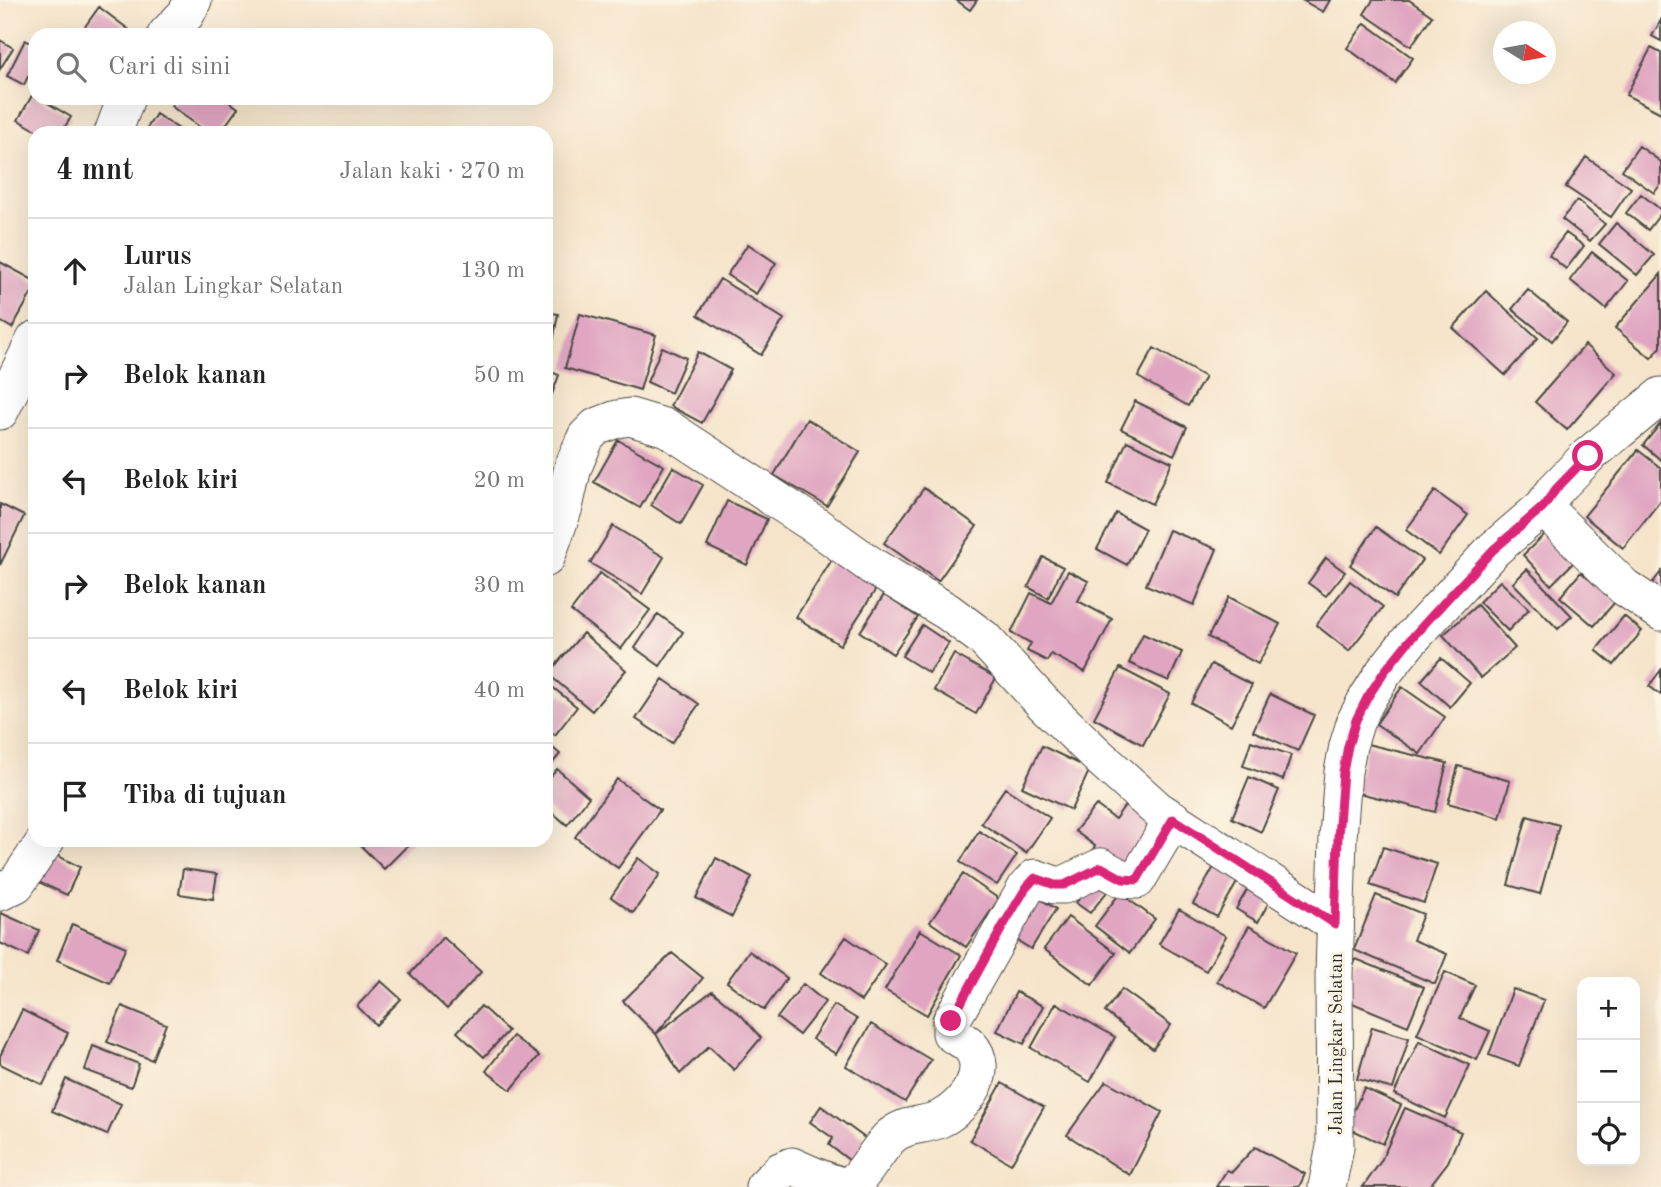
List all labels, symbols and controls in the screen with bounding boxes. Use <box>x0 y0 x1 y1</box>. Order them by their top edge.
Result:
north arrow <box>1493 21 1556 84</box>
search box <box>28 28 553 105</box>
icon: search <box>52 48 90 86</box>
text: Cari di sini <box>108 54 230 80</box>
text: 4 mnt <box>56 156 133 186</box>
text: Jalan kaki · 270 m <box>339 160 525 183</box>
text: Lurus <box>123 244 191 270</box>
icon: ahead <box>56 252 94 290</box>
text: 130 m <box>460 259 525 282</box>
text: Jalan Lingkar Selatan <box>123 275 343 298</box>
icon: right <box>56 357 94 395</box>
text: Belok kanan <box>123 363 267 389</box>
text: 50 m <box>474 364 525 387</box>
route start <box>1572 440 1603 471</box>
icon: left <box>56 462 94 500</box>
text: Belok kiri <box>123 468 238 494</box>
text: 20 m <box>474 469 525 492</box>
icon: right <box>56 567 94 605</box>
text: Belok kanan <box>123 573 267 599</box>
text: 30 m <box>474 574 525 597</box>
icon: left <box>56 672 94 710</box>
text: Belok kiri <box>123 678 238 704</box>
text: 40 m <box>474 679 525 702</box>
icon: arrive <box>56 777 94 815</box>
text: Tiba di tujuan <box>123 783 287 809</box>
street label: Jalan Lingkar Selatan <box>1328 953 1347 1135</box>
map controls <box>1577 977 1640 1166</box>
button: + <box>1577 977 1640 1040</box>
route end <box>935 1005 966 1036</box>
button: − <box>1577 1040 1640 1103</box>
button: locate <box>1577 1103 1640 1166</box>

